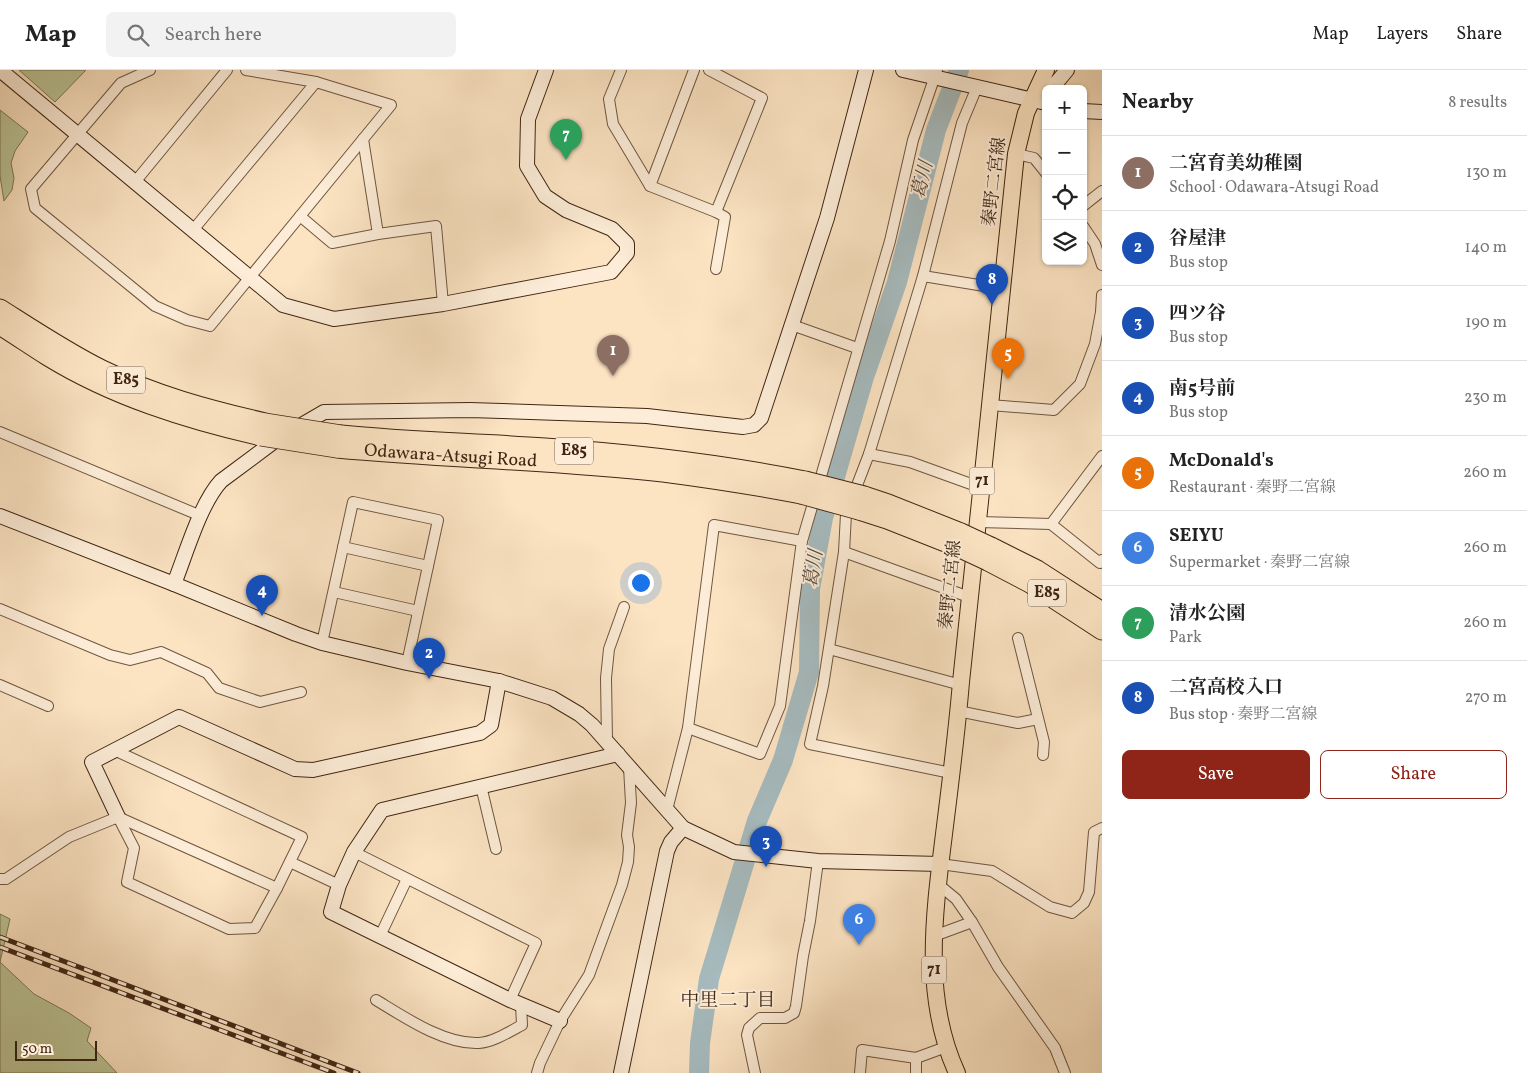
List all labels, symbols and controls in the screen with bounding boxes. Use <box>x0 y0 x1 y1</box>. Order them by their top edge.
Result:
search box <box>106 12 456 57</box>
text: Map <box>25 18 76 52</box>
icon: search <box>124 21 152 49</box>
text: Search here <box>164 22 262 48</box>
text: Map <box>1312 22 1348 47</box>
text: Layers <box>1376 22 1428 47</box>
text: Share <box>1456 22 1502 47</box>
map controls <box>1042 85 1087 265</box>
button: + <box>1042 85 1087 130</box>
text: Nearby <box>1122 88 1193 117</box>
text: 8 results <box>1448 92 1507 114</box>
pin: 7 <box>550 119 582 160</box>
button: − <box>1042 130 1087 175</box>
street label: 秦野二宮線 <box>977 136 1013 228</box>
text: 二宮育美幼稚園 <box>1169 151 1302 177</box>
water label: 葛川 <box>906 156 941 202</box>
text: 1 <box>1135 162 1141 184</box>
text: 130 m <box>1466 162 1507 184</box>
button: locate <box>1042 175 1087 220</box>
text: School · Odawara-Atsugi Road <box>1169 177 1379 199</box>
button: layers <box>1042 220 1087 265</box>
text: 谷屋津 <box>1169 226 1226 252</box>
text: 2 <box>1134 237 1142 259</box>
text: 140 m <box>1465 237 1507 259</box>
text: Bus stop <box>1169 252 1228 274</box>
pin: 8 <box>976 264 1008 305</box>
text: 四ツ谷 <box>1169 301 1226 327</box>
text: 3 <box>1134 312 1142 334</box>
text: 190 m <box>1465 312 1507 334</box>
text: Bus stop <box>1169 327 1228 349</box>
pin: 1 <box>597 335 629 376</box>
pin: 5 <box>992 338 1024 379</box>
road number: E85 <box>107 366 145 394</box>
text: 南5号前 <box>1169 376 1235 402</box>
text: 4 <box>1133 387 1143 409</box>
text: 230 m <box>1464 387 1507 409</box>
text: Bus stop <box>1169 402 1228 424</box>
street label: Odawara-Atsugi Road <box>363 438 538 474</box>
road number: E85 <box>555 438 593 464</box>
text: McDonald's <box>1169 448 1274 474</box>
text: 5 <box>1134 462 1142 484</box>
text: 260 m <box>1463 462 1507 484</box>
road number: 71 <box>970 468 994 494</box>
text: Restaurant · 秦野二宮線 <box>1169 477 1336 499</box>
text: SEIYU <box>1169 523 1224 549</box>
text: 6 <box>1134 537 1142 559</box>
text: 260 m <box>1463 537 1507 559</box>
street label: 秦野二宮線 <box>934 539 968 631</box>
water label: 葛川 <box>798 546 830 590</box>
text: Supermarket · 秦野二宮線 <box>1169 552 1350 574</box>
your location <box>628 570 654 596</box>
pin: 4 <box>246 575 278 616</box>
road number: E85 <box>1028 579 1066 606</box>
text: 清水公園 <box>1169 601 1245 627</box>
text: 7 <box>1134 612 1142 634</box>
text: 260 m <box>1463 612 1507 634</box>
text: Park <box>1169 627 1202 649</box>
pin: 2 <box>413 638 445 679</box>
text: 二宮高校入口 <box>1169 675 1283 701</box>
text: 8 <box>1134 687 1142 709</box>
text: 270 m <box>1465 687 1507 709</box>
text: Bus stop · 秦野二宮線 <box>1169 704 1318 726</box>
button: Save <box>1122 750 1310 799</box>
button: Share <box>1320 750 1507 799</box>
pin: 3 <box>750 826 782 867</box>
pin: 6 <box>843 904 875 945</box>
road number: 71 <box>922 956 946 984</box>
district label: 中里二丁目 <box>680 988 776 1014</box>
scale bar <box>15 1038 98 1061</box>
text: 50 m <box>22 1040 52 1059</box>

